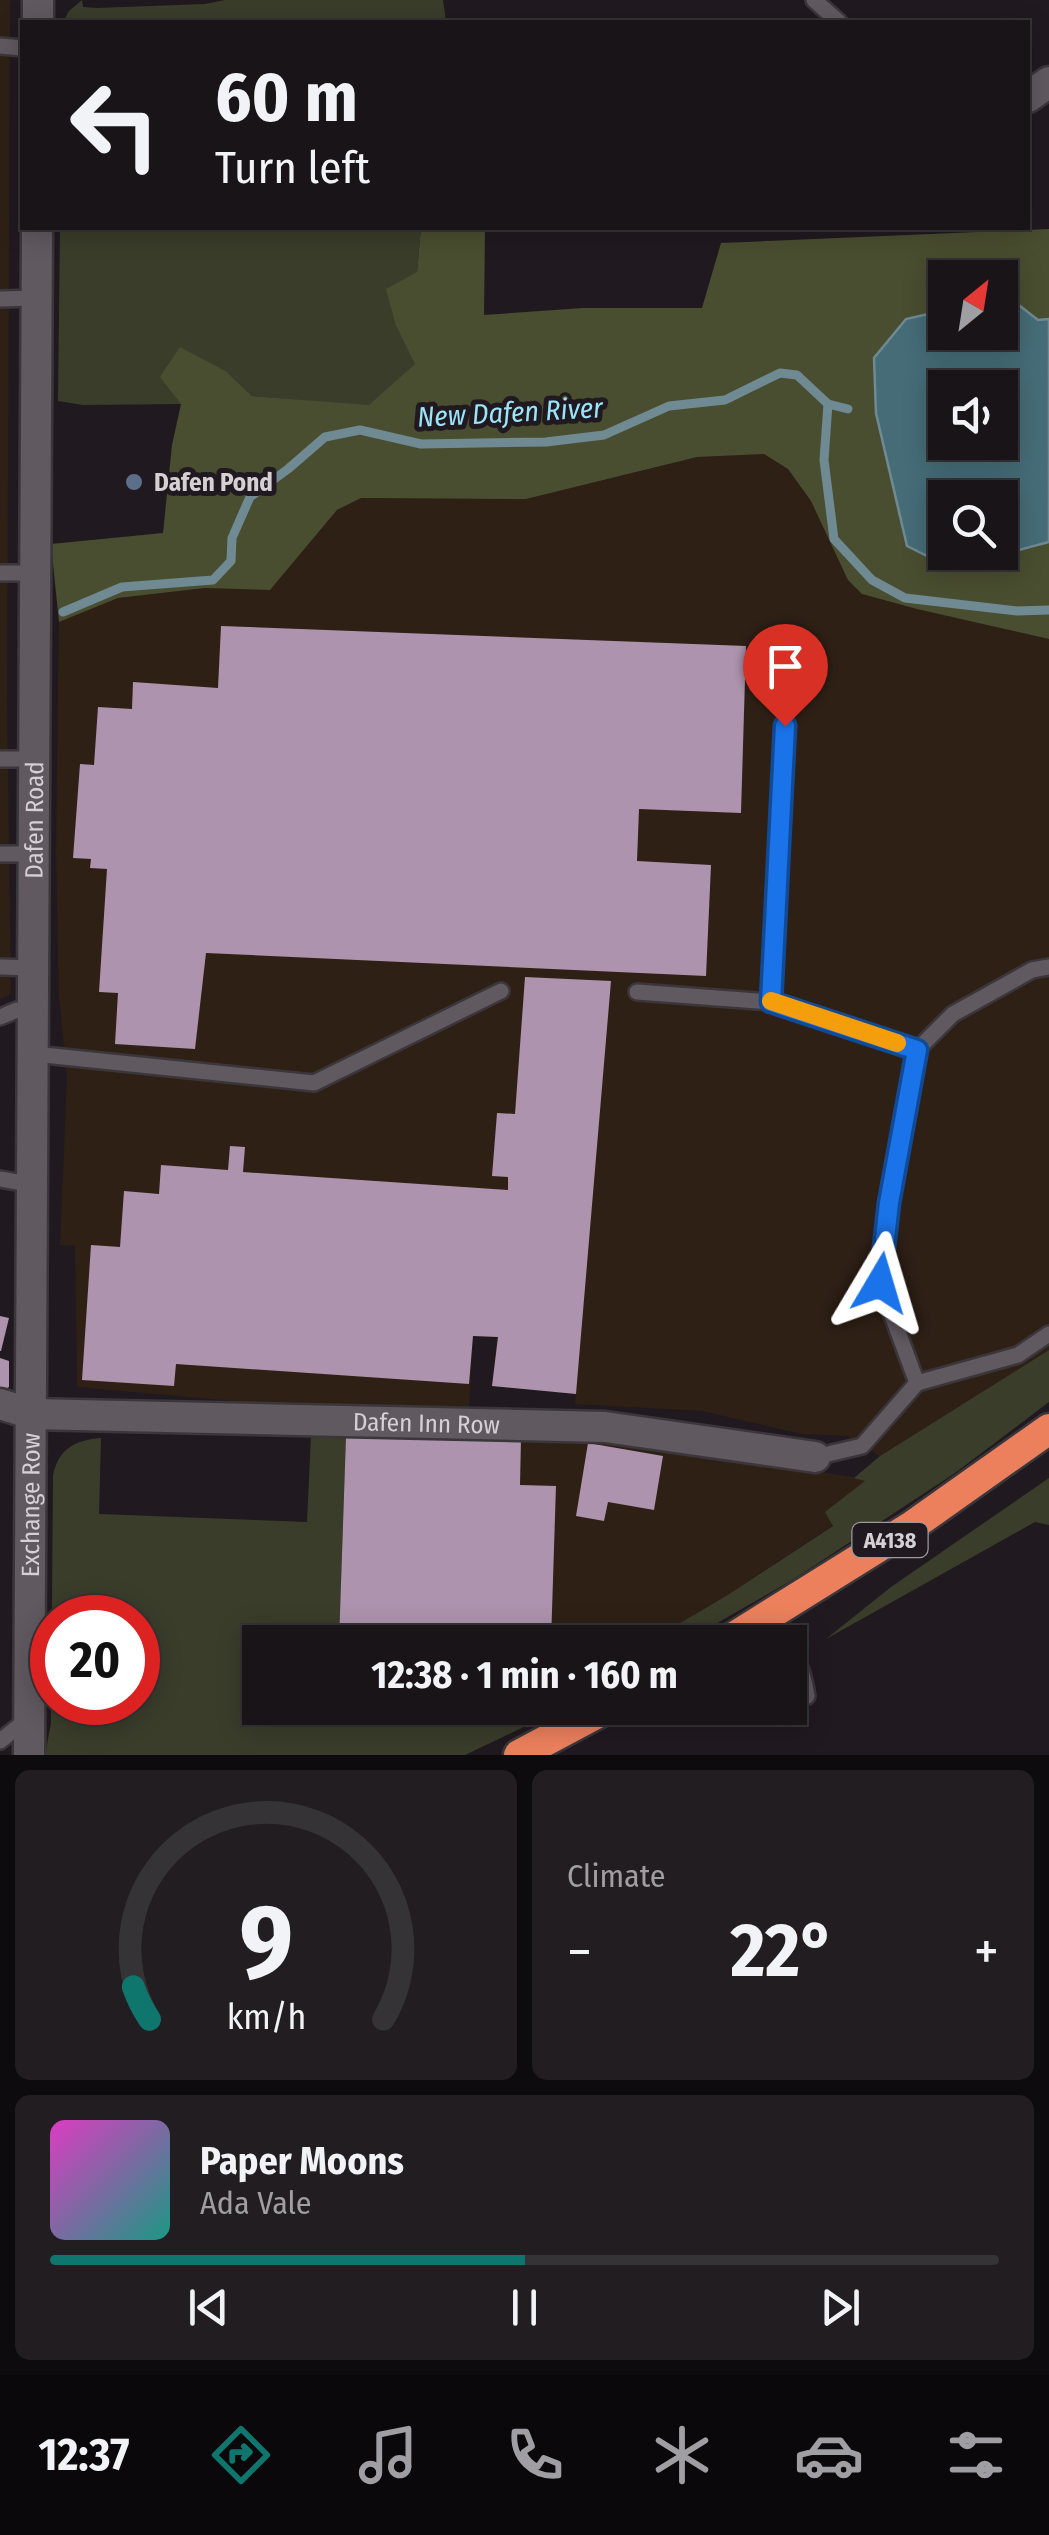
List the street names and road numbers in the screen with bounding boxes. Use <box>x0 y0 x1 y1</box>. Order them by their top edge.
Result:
street label: Dafen Road <box>20 761 50 879</box>
street label: Dafen Inn Row <box>353 1407 500 1441</box>
street label: Exchange Row <box>16 1433 47 1577</box>
road number: A4138 <box>852 1523 928 1557</box>

